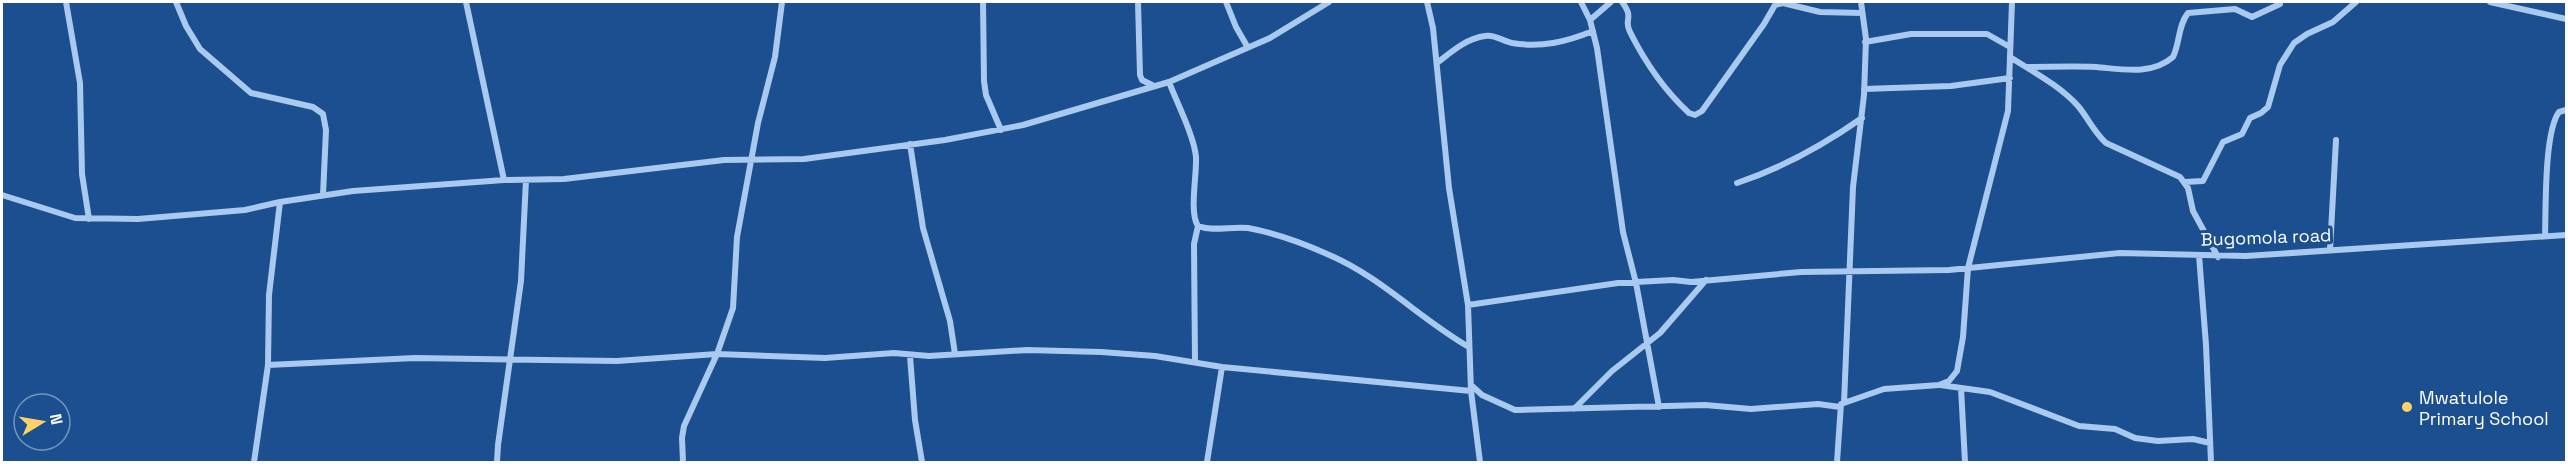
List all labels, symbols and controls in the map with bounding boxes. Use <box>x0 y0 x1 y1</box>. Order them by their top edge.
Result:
street label: Bugomola road <box>2200 223 2332 251</box>
place label: Mwatulole Primary School <box>2419 386 2549 430</box>
north arrow <box>12 392 72 452</box>
marker: Mwatulole Primary School <box>2400 400 2414 414</box>
text: N <box>45 412 68 427</box>

